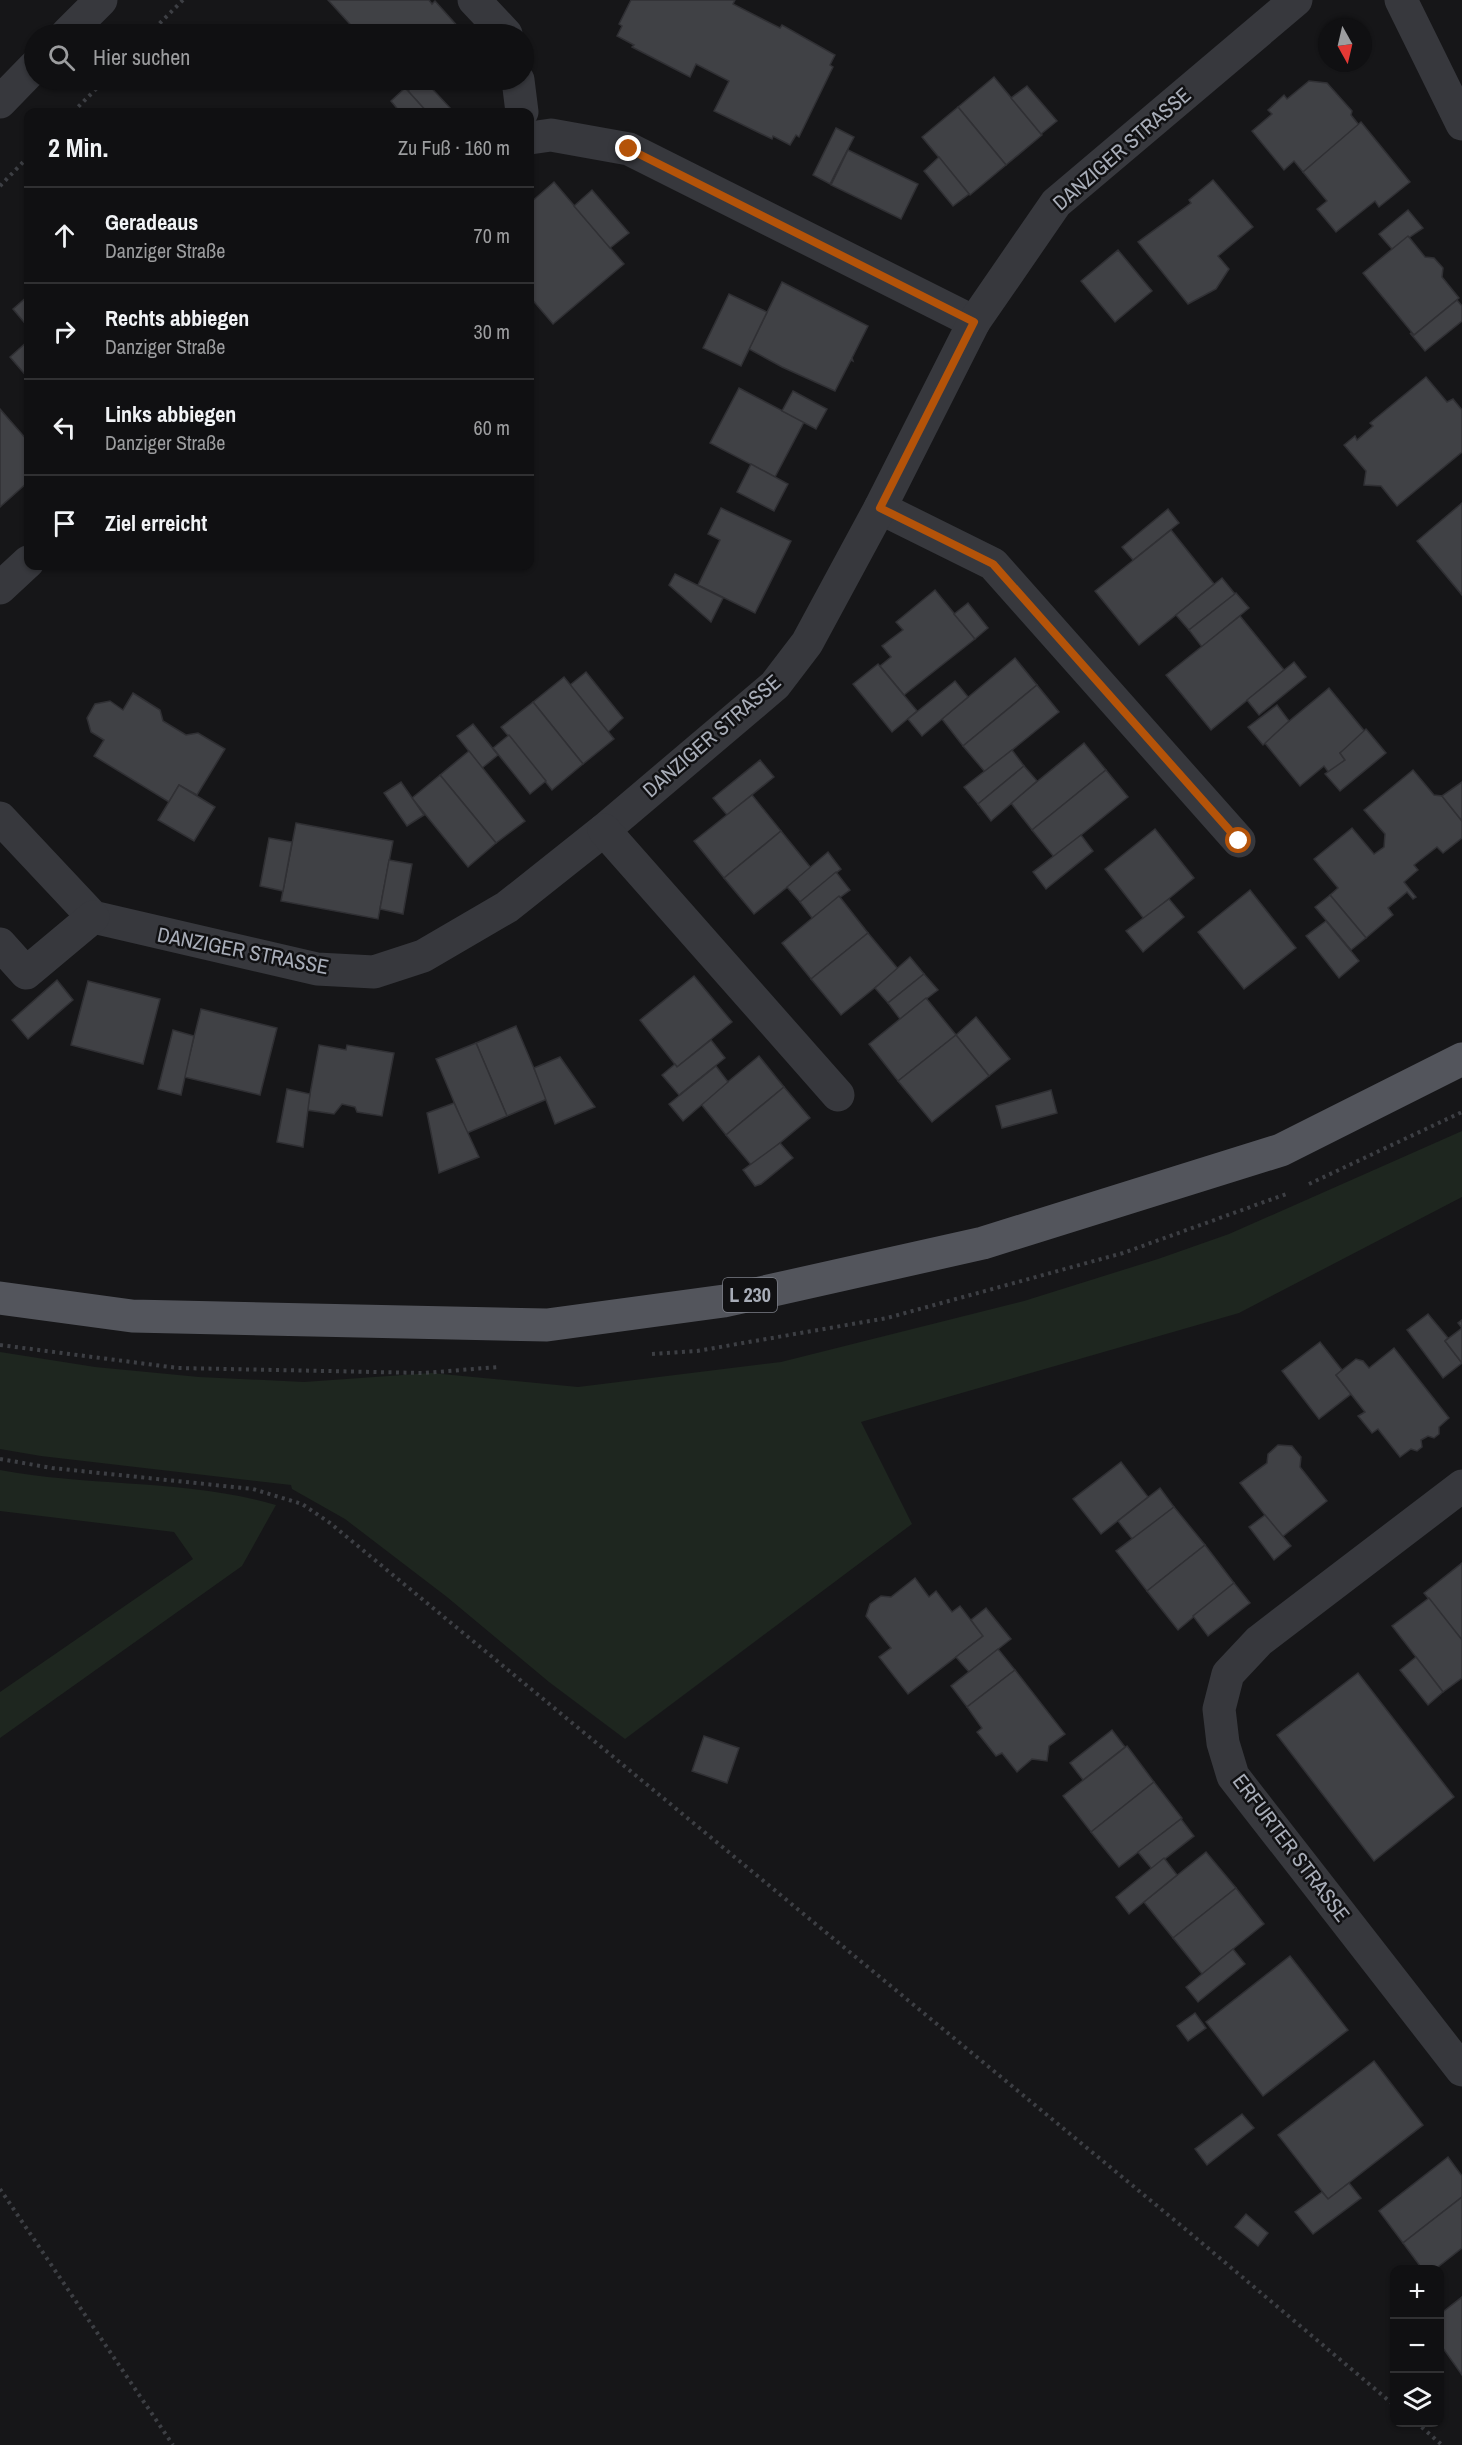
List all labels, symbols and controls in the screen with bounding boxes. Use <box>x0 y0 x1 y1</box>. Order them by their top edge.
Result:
north arrow <box>1318 18 1372 72</box>
search box <box>24 24 534 90</box>
icon: search <box>45 41 78 74</box>
text: Hier suchen <box>93 42 190 72</box>
street label: DANZIGER STRASSE <box>1046 81 1197 217</box>
text: 2 Min. <box>48 130 108 165</box>
text: Zu Fuß · 160 m <box>398 134 510 161</box>
route end <box>615 135 641 161</box>
text: Geradeaus <box>105 207 198 237</box>
icon: ahead <box>48 219 81 252</box>
text: 70 m <box>474 222 510 249</box>
text: Danziger Straße <box>105 237 225 264</box>
text: Rechts abbiegen <box>105 303 249 333</box>
icon: right <box>48 315 81 348</box>
text: 30 m <box>474 318 510 345</box>
text: Danziger Straße <box>105 333 225 360</box>
text: Links abbiegen <box>105 399 236 429</box>
icon: left <box>48 411 81 444</box>
text: 60 m <box>474 414 510 441</box>
text: Danziger Straße <box>105 429 225 456</box>
icon: arrive <box>48 507 81 540</box>
text: Ziel erreicht <box>105 508 207 538</box>
street label: DANZIGER STRASSE <box>636 668 787 804</box>
route start <box>1225 827 1251 853</box>
street label: DANZIGER STRASSE <box>155 920 331 981</box>
road number: L 230 <box>723 1278 777 1312</box>
street label: ERFURTER STRASSE <box>1226 1768 1357 1928</box>
map controls <box>1390 2265 1444 2427</box>
button: + <box>1390 2265 1444 2319</box>
button: − <box>1390 2319 1444 2373</box>
button: layers <box>1390 2373 1444 2427</box>

